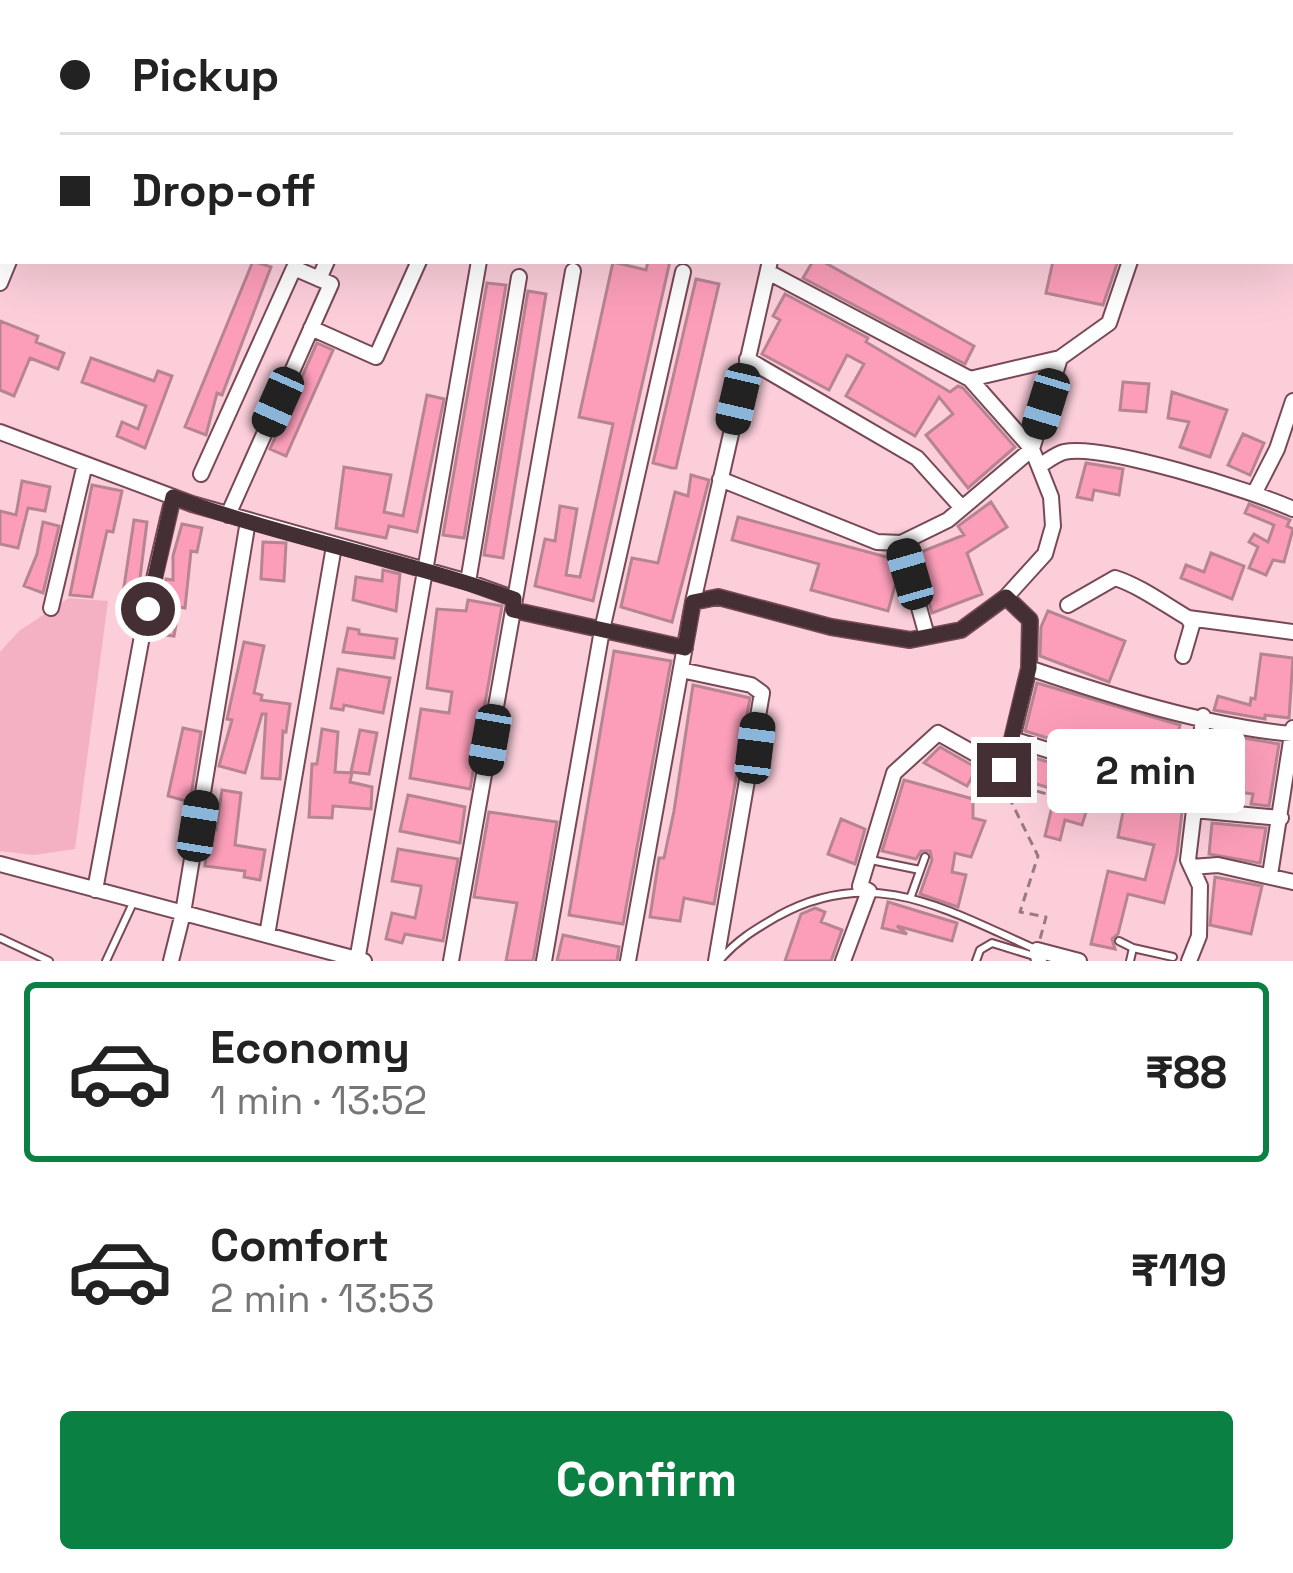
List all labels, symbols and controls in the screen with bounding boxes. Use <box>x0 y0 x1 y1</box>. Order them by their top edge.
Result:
text: Pickup <box>132 47 279 104</box>
text: Drop-off <box>132 162 316 219</box>
car <box>712 360 764 438</box>
car <box>247 362 309 442</box>
car <box>1018 364 1074 444</box>
car <box>883 534 937 614</box>
route start <box>121 582 175 636</box>
car <box>466 701 514 779</box>
car <box>733 710 777 786</box>
callout: 2 min <box>1046 728 1244 812</box>
route end <box>977 743 1031 797</box>
text: 2 min <box>1096 746 1196 795</box>
car <box>175 788 221 864</box>
icon: car <box>66 1018 174 1126</box>
text: Economy <box>210 1019 410 1076</box>
text: ₹88 <box>1145 1044 1227 1101</box>
text: 1 min · 13:52 <box>210 1076 427 1125</box>
icon: car <box>66 1216 174 1324</box>
text: Comfort <box>210 1217 389 1274</box>
text: ₹119 <box>1131 1242 1227 1299</box>
text: 2 min · 13:53 <box>210 1274 435 1323</box>
button: Confirm <box>60 1411 1233 1549</box>

